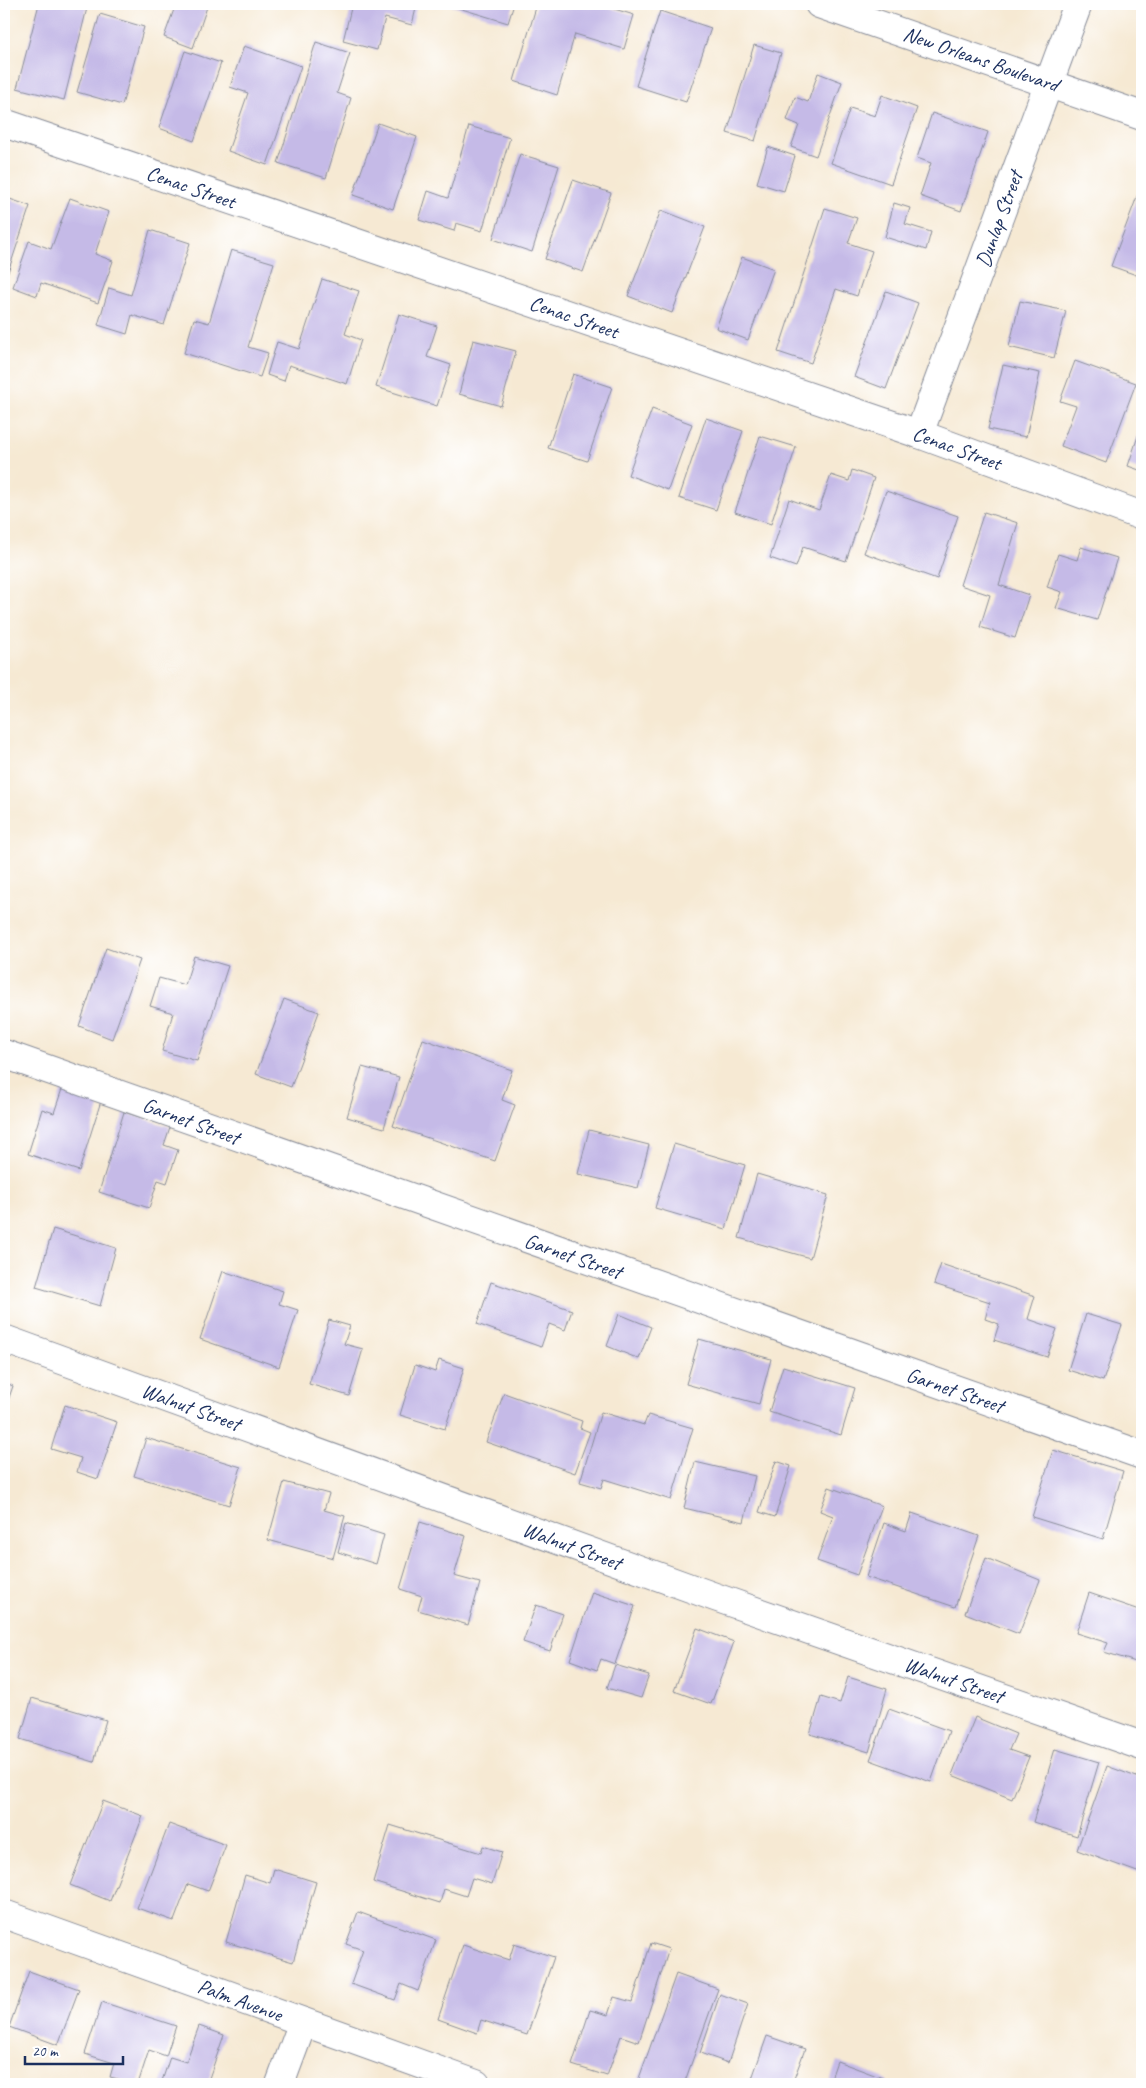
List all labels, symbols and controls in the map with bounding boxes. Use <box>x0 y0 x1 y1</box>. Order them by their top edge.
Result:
street label: New Orleans Boulevard <box>900 20 1065 99</box>
street label: Cenac Street <box>143 160 241 215</box>
street label: Dunlap Street <box>970 165 1029 270</box>
street label: Cenac Street <box>526 290 624 345</box>
street label: Cenac Street <box>909 420 1007 477</box>
street label: Garnet Street <box>139 1092 246 1152</box>
street label: Garnet Street <box>521 1227 628 1286</box>
street label: Garnet Street <box>903 1361 1010 1420</box>
street label: Walnut Street <box>138 1377 247 1438</box>
street label: Walnut Street <box>519 1516 628 1577</box>
street label: Walnut Street <box>901 1651 1010 1710</box>
street label: Palm Avenue <box>194 1973 288 2028</box>
scale bar <box>25 2033 122 2065</box>
text: 20 m <box>32 2042 59 2061</box>

